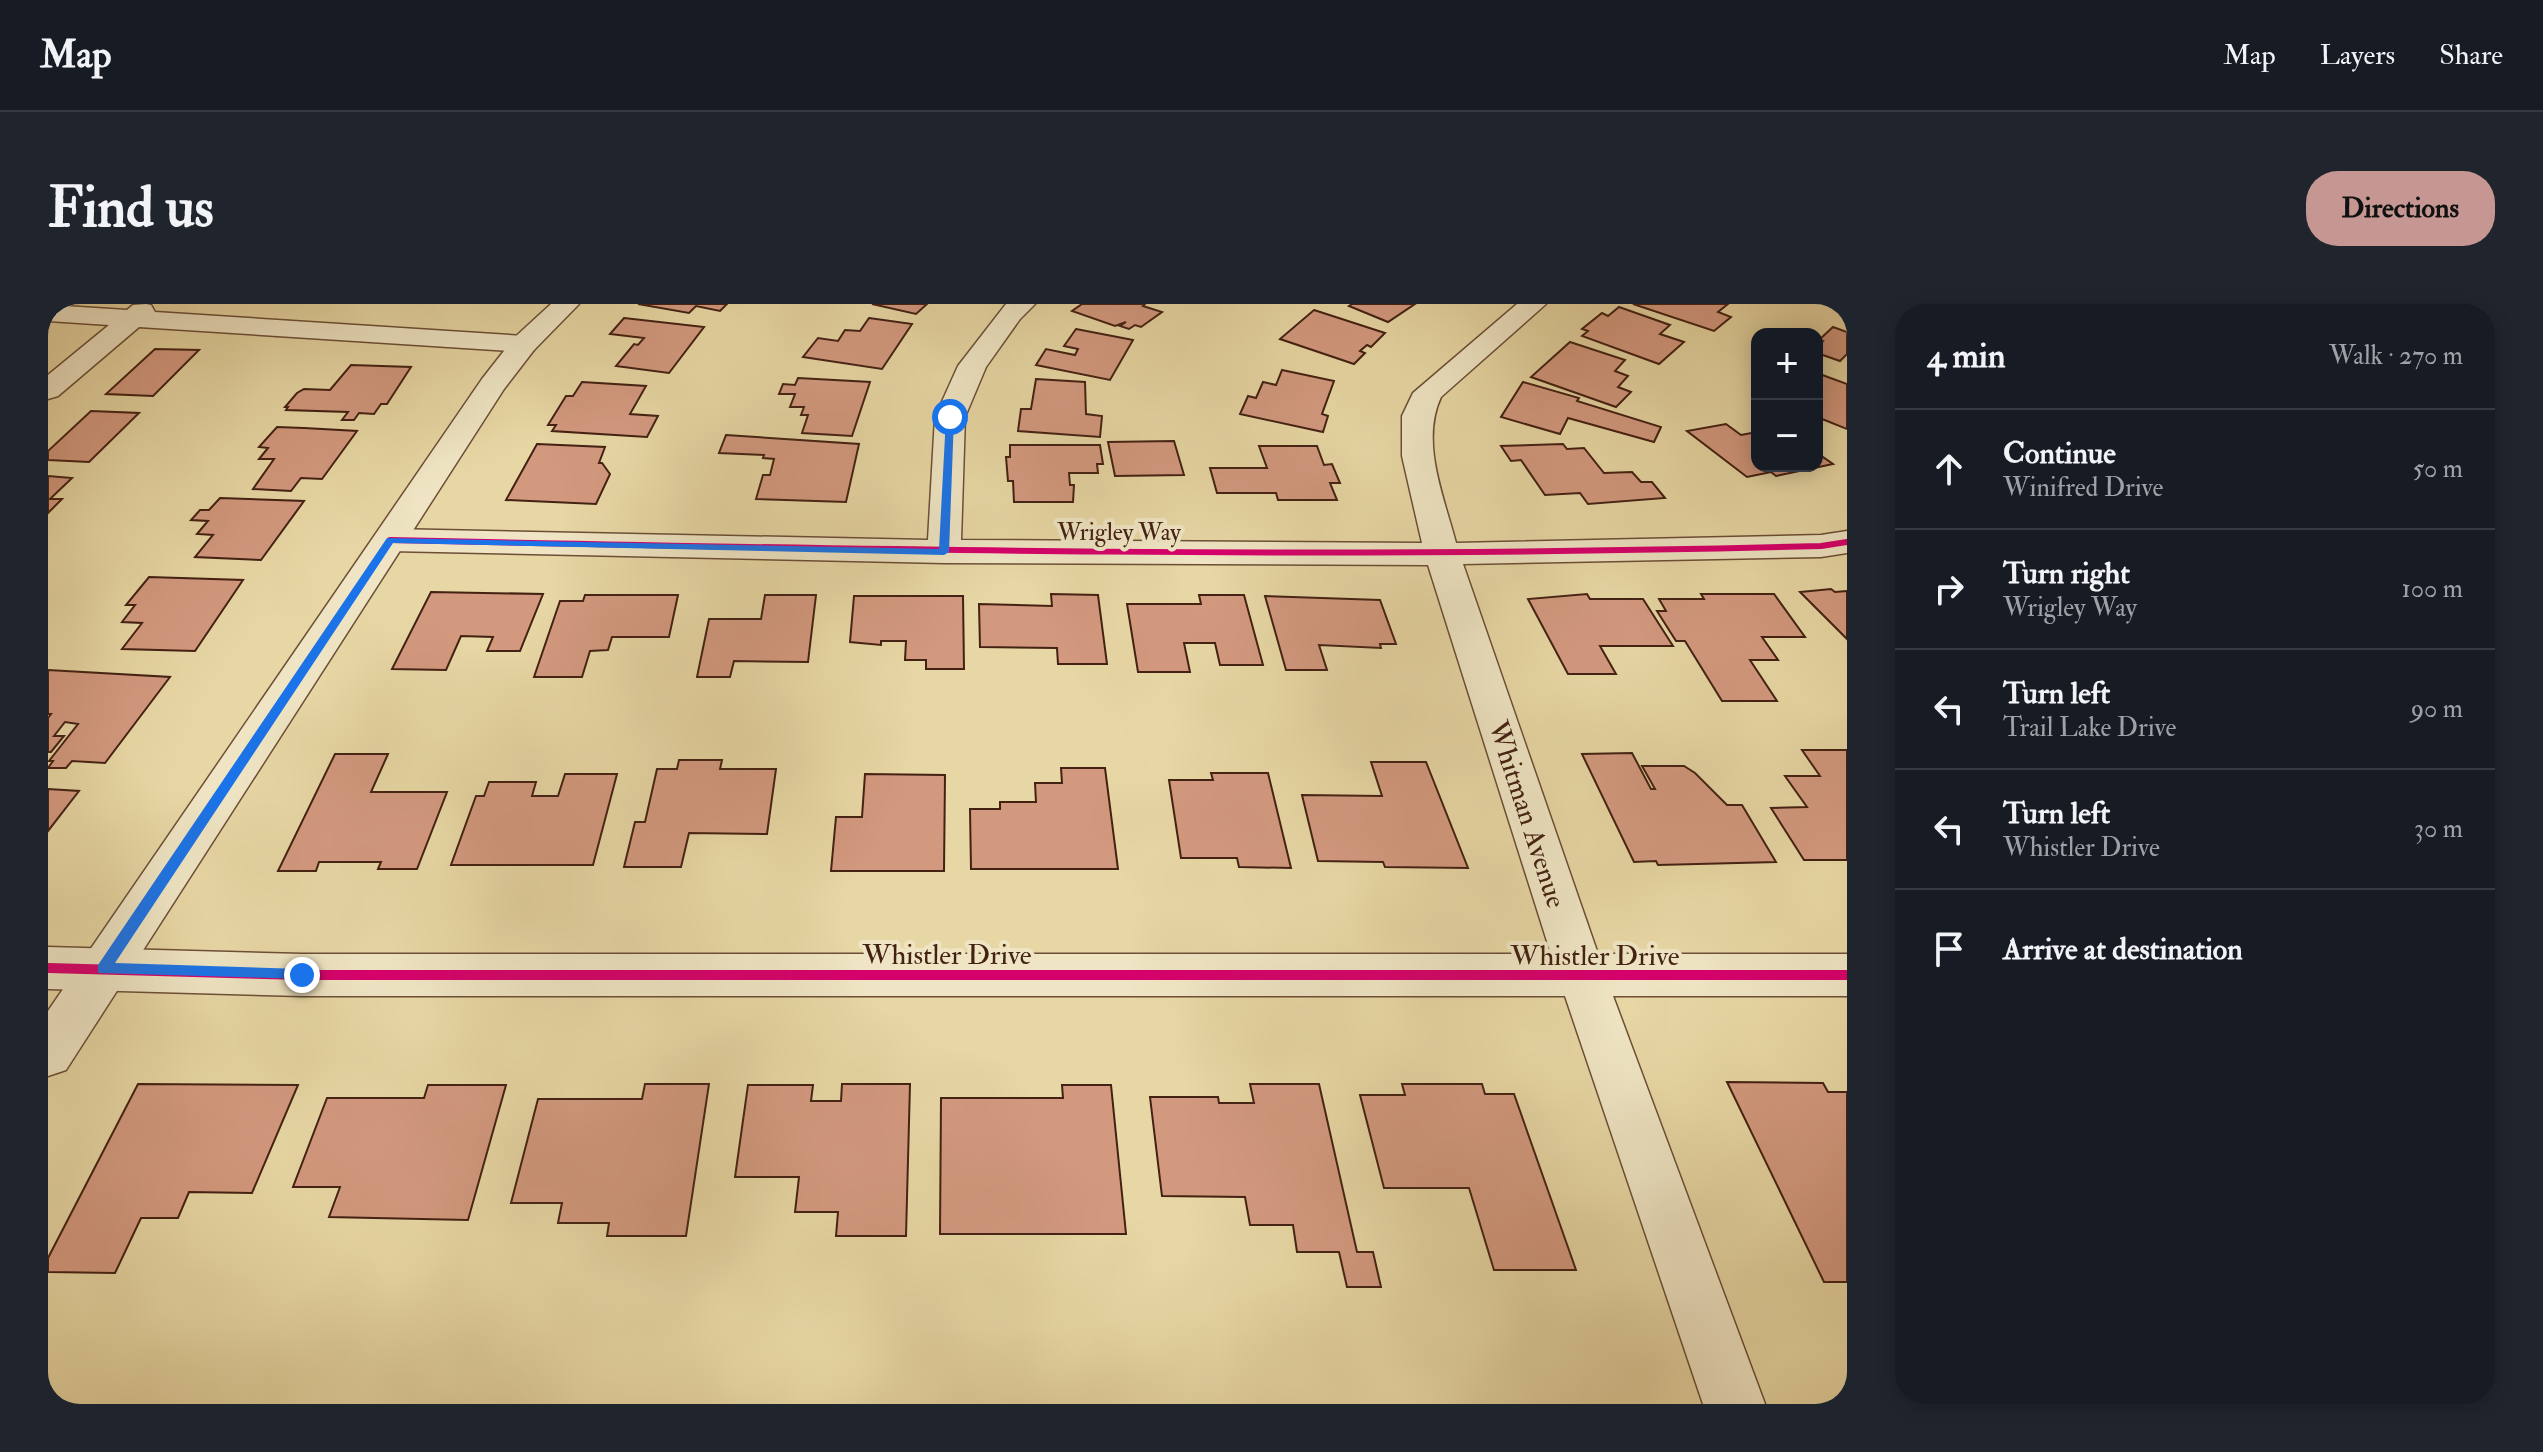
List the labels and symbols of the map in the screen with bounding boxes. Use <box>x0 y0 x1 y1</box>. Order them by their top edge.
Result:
route start <box>932 399 968 435</box>
street label: Wrigley Way <box>1056 517 1181 548</box>
street label: Whitman Avenue <box>1480 716 1573 913</box>
street label: Whistler Drive <box>862 938 1032 973</box>
street label: Whistler Drive <box>1510 939 1680 974</box>
route end <box>284 957 320 993</box>

